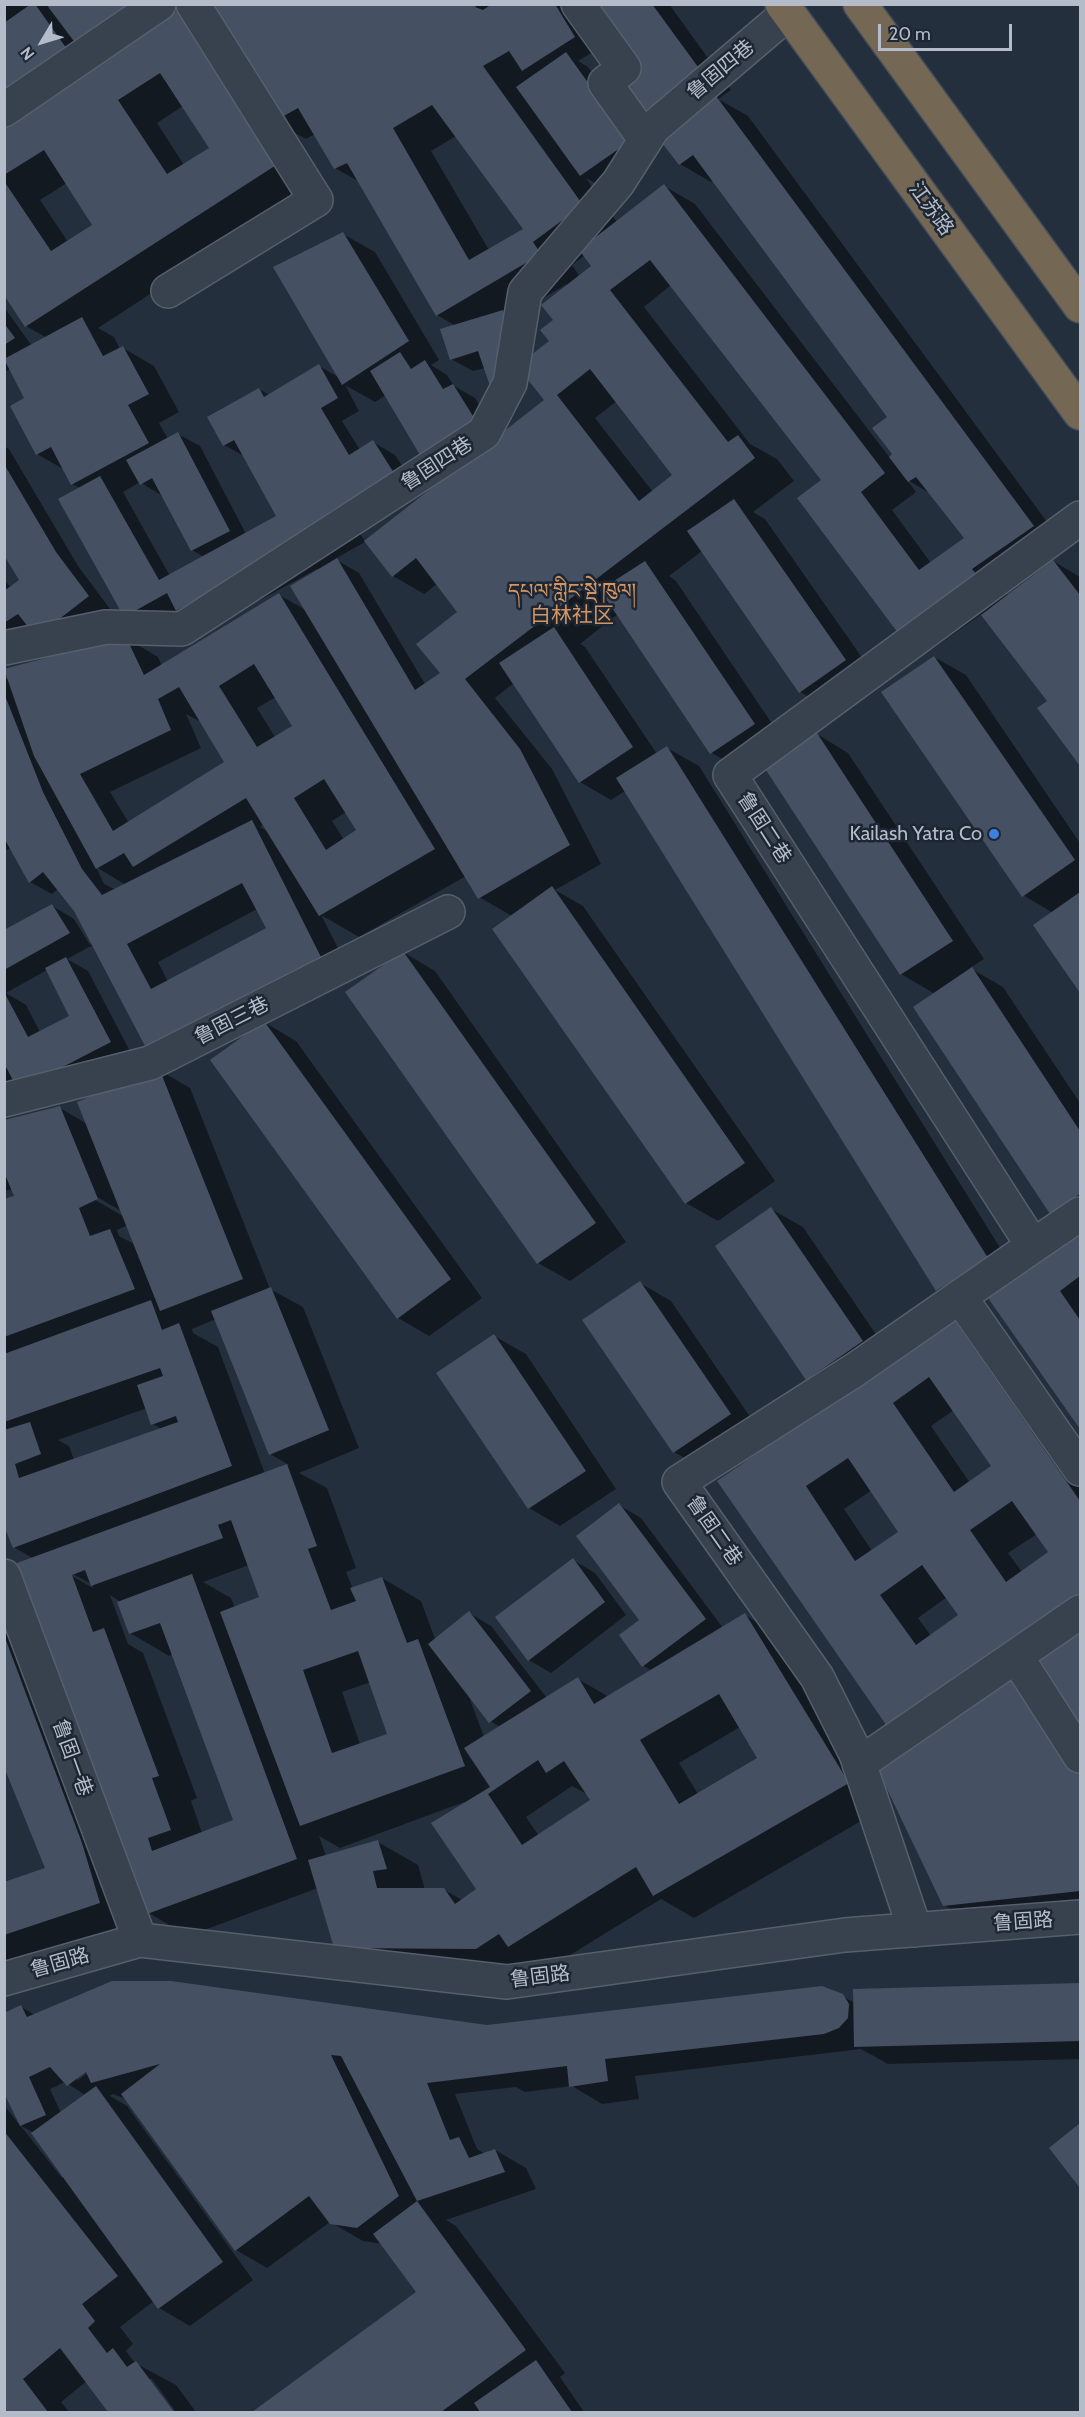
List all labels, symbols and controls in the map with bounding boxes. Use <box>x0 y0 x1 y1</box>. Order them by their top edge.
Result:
north arrow <box>12 12 72 72</box>
scale bar <box>881 12 1014 50</box>
text: 20 m <box>889 23 931 45</box>
street label: 鲁固四巷 <box>683 35 759 105</box>
text: N <box>16 43 38 64</box>
street label: 江苏路 <box>904 178 958 240</box>
street label: 鲁固四巷 <box>397 432 477 496</box>
district label: དཔལ་གླིང་སྡེ་ཁུལ། 白林社区 <box>508 579 636 629</box>
street label: 鲁固二巷 <box>732 788 796 868</box>
place label: Kailash Yatra Co <box>849 822 982 846</box>
marker: Kailash Yatra Co <box>987 827 1001 841</box>
street label: 鲁固三巷 <box>191 992 273 1050</box>
street label: 鲁固二巷 <box>681 1491 747 1571</box>
street label: 鲁固一巷 <box>47 1716 97 1800</box>
street label: 鲁固路 <box>992 1908 1054 1936</box>
street label: 鲁固路 <box>28 1943 92 1983</box>
street label: 鲁固路 <box>509 1961 571 1993</box>

